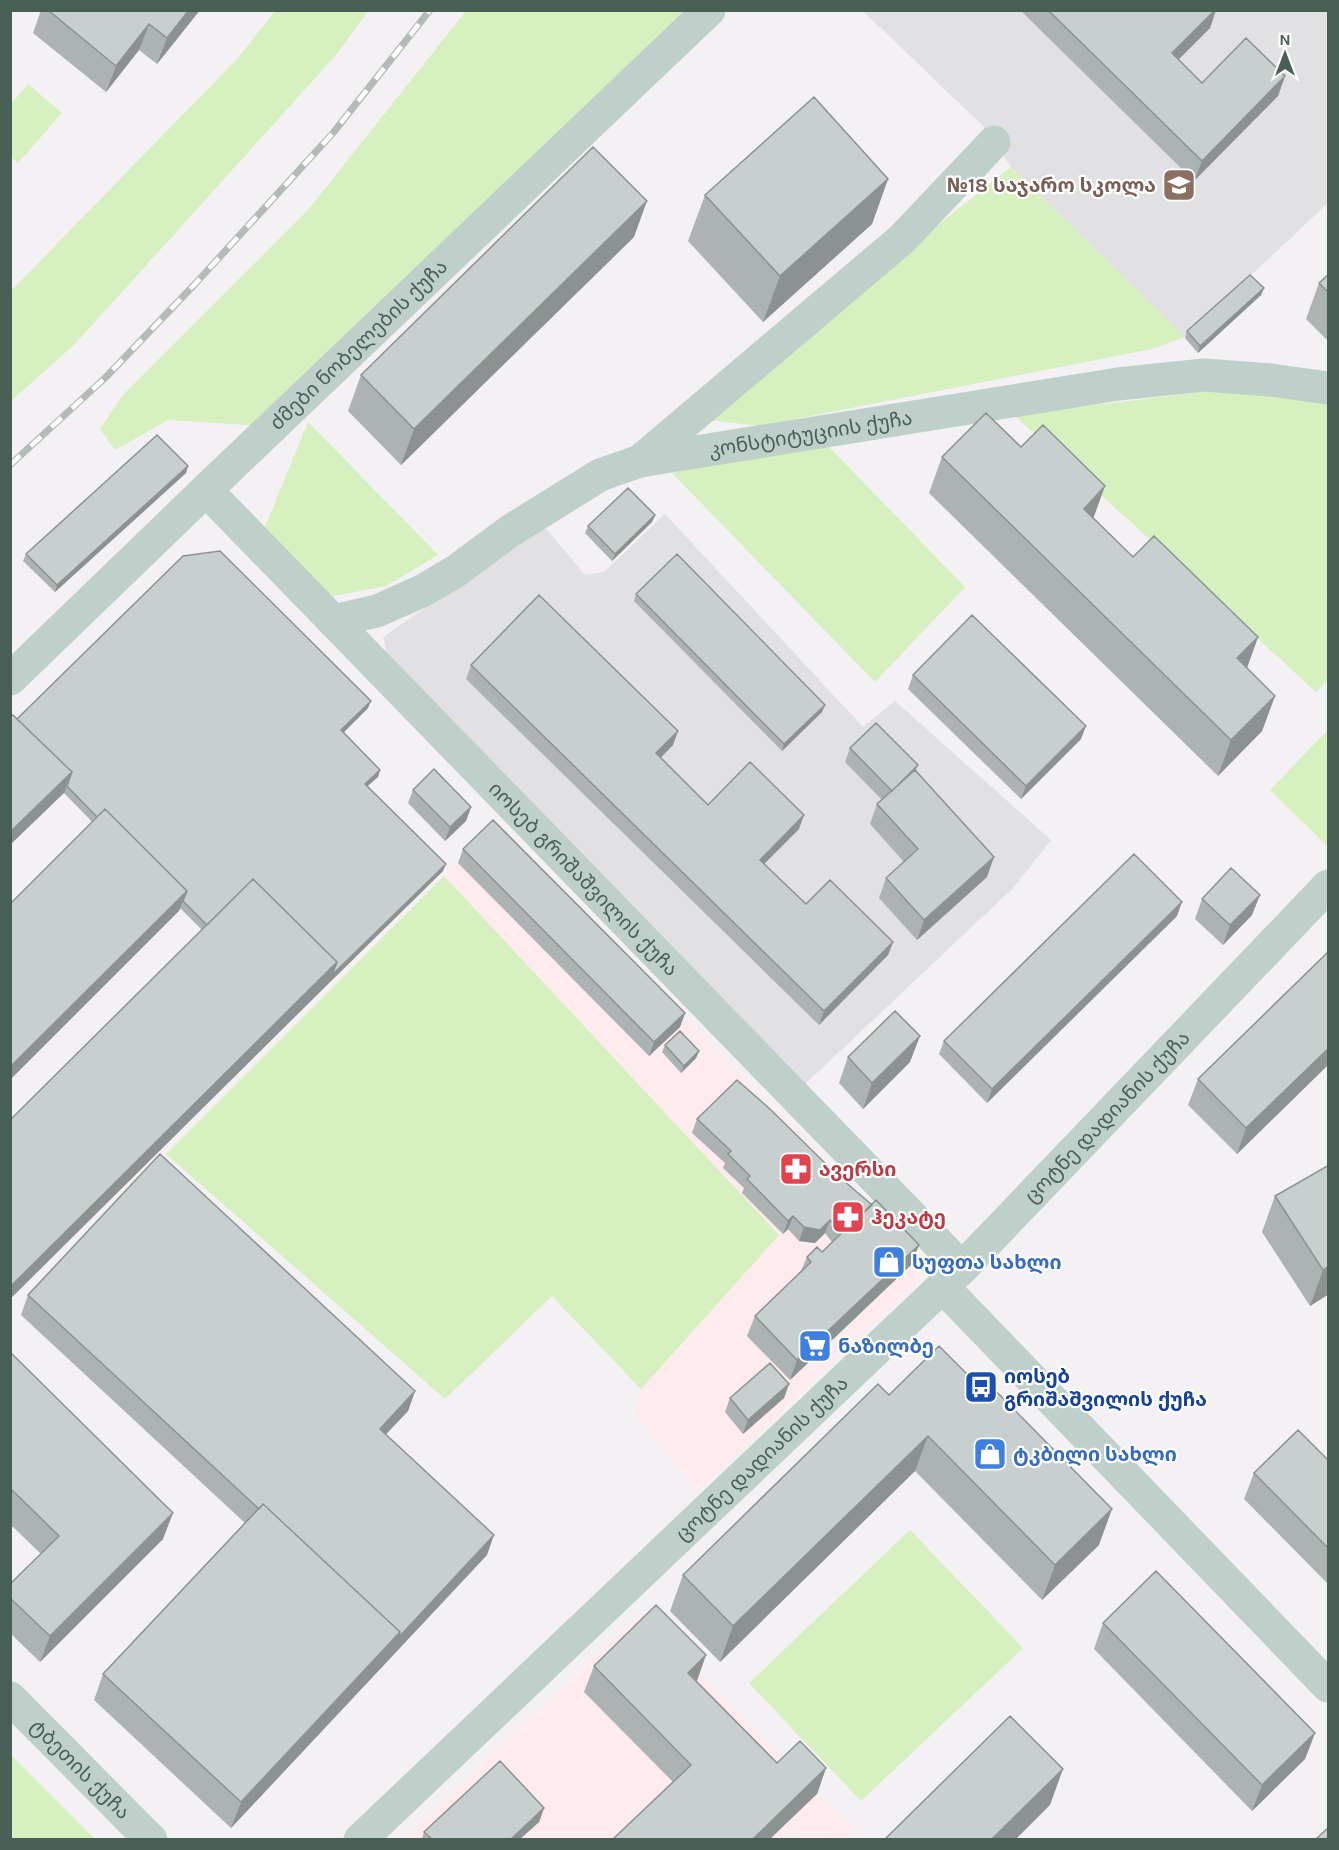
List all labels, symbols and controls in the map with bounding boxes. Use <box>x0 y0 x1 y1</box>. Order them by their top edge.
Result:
north arrow <box>1255 24 1315 84</box>
text: N <box>1279 30 1291 49</box>
school or university icon: №18 საჯარო სკოლა <box>1161 167 1197 203</box>
place label: №18 საჯარო სკოლა <box>947 174 1156 197</box>
street label: ძმები ნობელების ქუჩა <box>265 255 452 434</box>
street label: კონსტიტუციის ქუჩა <box>707 406 914 461</box>
street label: იოსებ გრიშაშვილის ქუჩა <box>484 777 683 981</box>
street label: ცოტნე დადიანის ქუჩა <box>1020 1026 1194 1207</box>
pharmacy icon: ავერსი <box>778 1151 814 1187</box>
place label: ავერსი <box>819 1158 896 1181</box>
pharmacy icon: ჰეკატე <box>830 1199 866 1235</box>
place label: ჰეკატე <box>871 1206 946 1229</box>
shop icon: სუფთა სახლი <box>871 1244 907 1280</box>
place label: სუფთა სახლი <box>912 1251 1062 1274</box>
supermarket icon: ნაზილბე <box>797 1328 833 1364</box>
place label: ნაზილბე <box>838 1335 934 1358</box>
place label: იოსებ გრიშაშვილის ქუჩა <box>1004 1365 1207 1411</box>
bus stop icon: იოსებ გრიშაშვილის ქუჩა <box>963 1369 999 1405</box>
street label: ცოტნე დადიანის ქუჩა <box>671 1371 852 1546</box>
shop icon: ტკბილი სახლი <box>972 1436 1008 1472</box>
place label: ტკბილი სახლი <box>1013 1443 1177 1466</box>
street label: ტბეთის ქუჩა <box>26 1714 135 1824</box>

